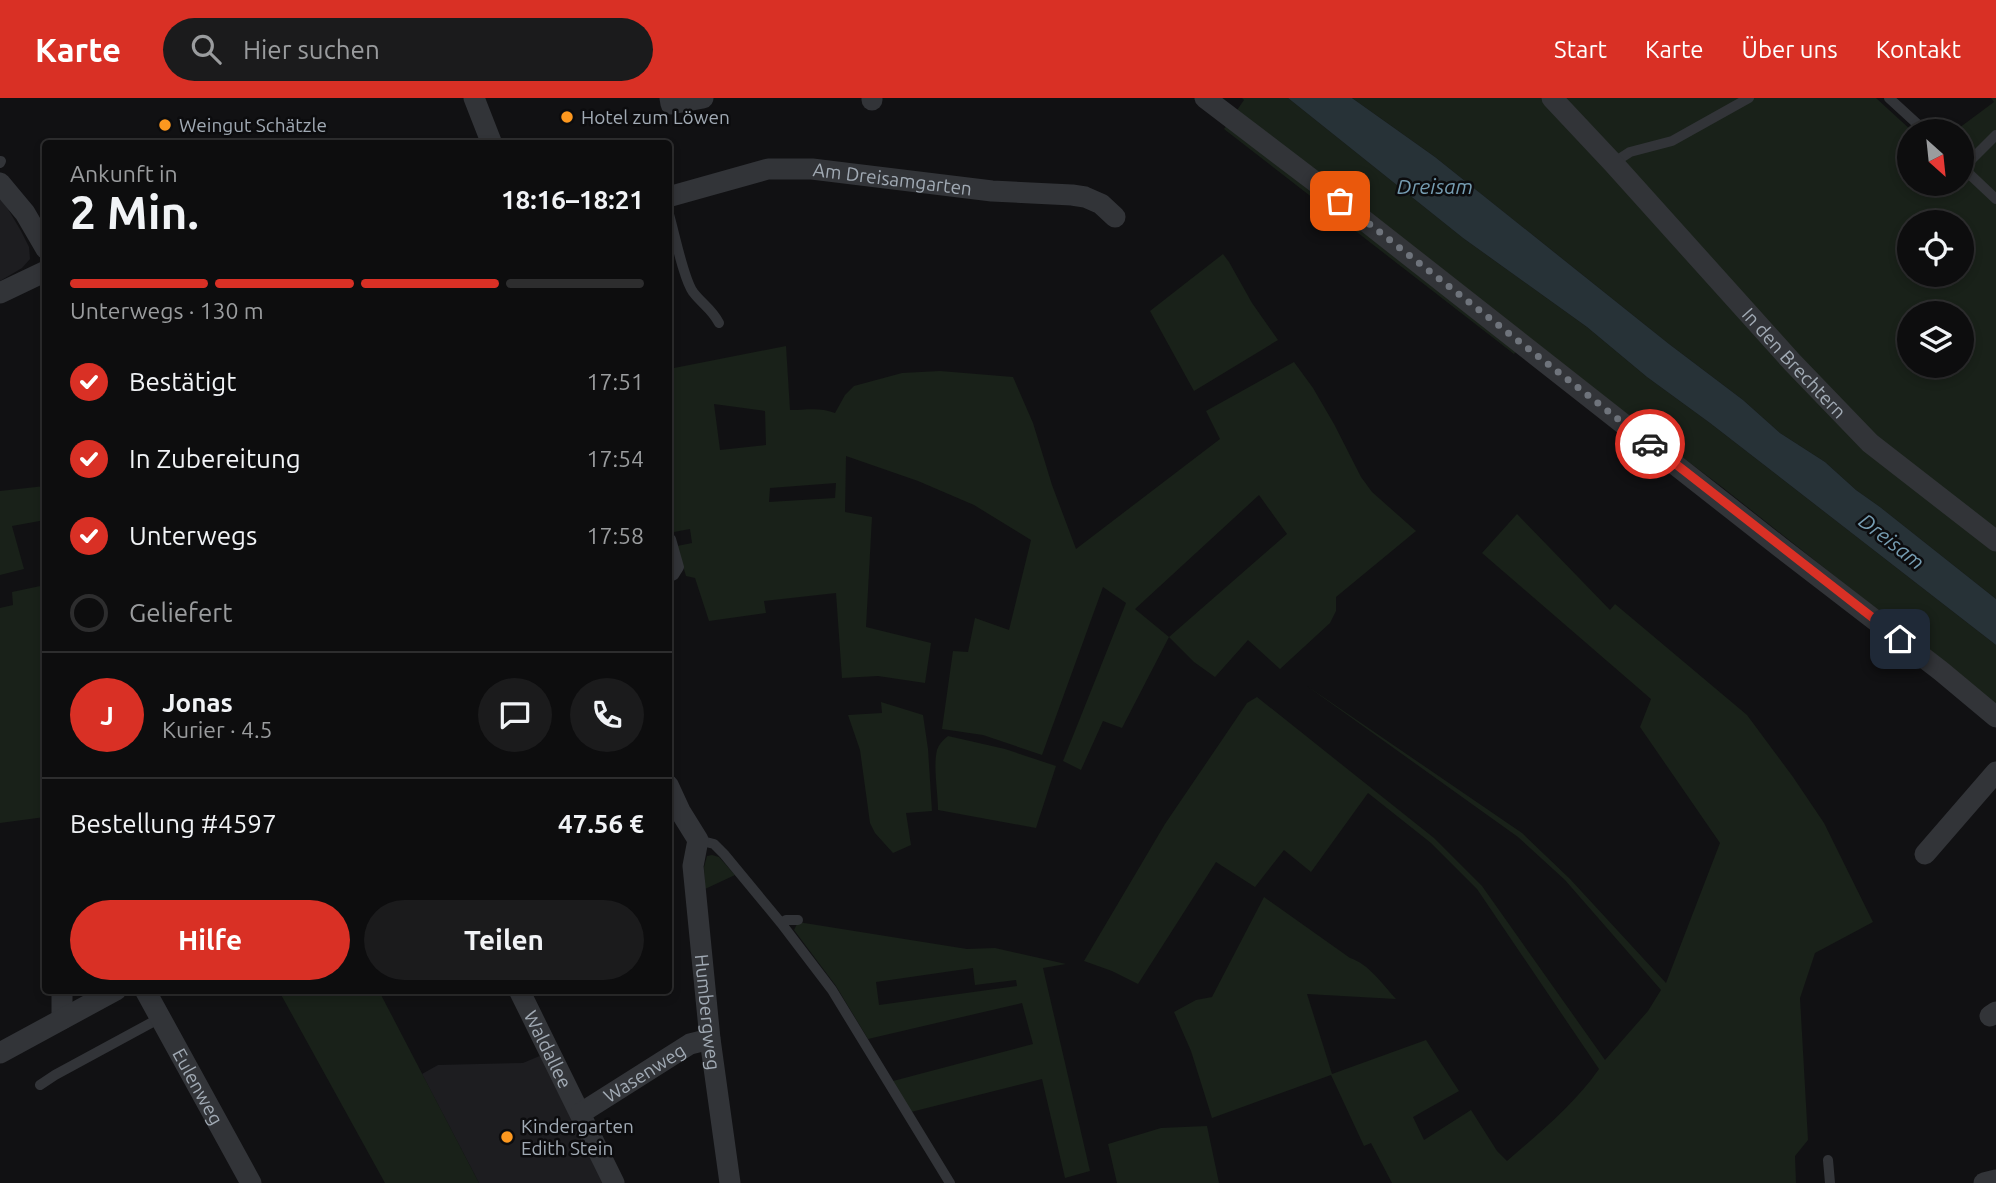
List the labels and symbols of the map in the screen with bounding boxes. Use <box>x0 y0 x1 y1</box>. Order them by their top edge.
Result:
place label: Hotel zum Löwen <box>581 106 730 128</box>
marker: Hotel zum Löwen <box>559 109 575 125</box>
place label: Weingut Schätzle <box>179 114 327 136</box>
marker: Weingut Schätzle <box>157 117 173 133</box>
north arrow <box>1897 119 1974 196</box>
street label: Am Dreisamgarten <box>812 158 973 199</box>
pin <box>1310 171 1370 231</box>
water label: Dreisam <box>1397 174 1473 198</box>
street label: In den Brechtern <box>1738 303 1851 423</box>
courier <box>1615 409 1685 479</box>
water label: Dreisam <box>1855 508 1929 574</box>
pin <box>1870 609 1930 669</box>
street label: Humbergweg <box>691 953 725 1071</box>
street label: Waldallee <box>520 1007 577 1092</box>
street label: Wasenweg <box>599 1039 689 1107</box>
street label: Eulenweg <box>168 1044 228 1128</box>
place label: Kindergarten Edith Stein <box>521 1115 634 1159</box>
marker: Kindergarten Edith Stein <box>499 1129 515 1145</box>

